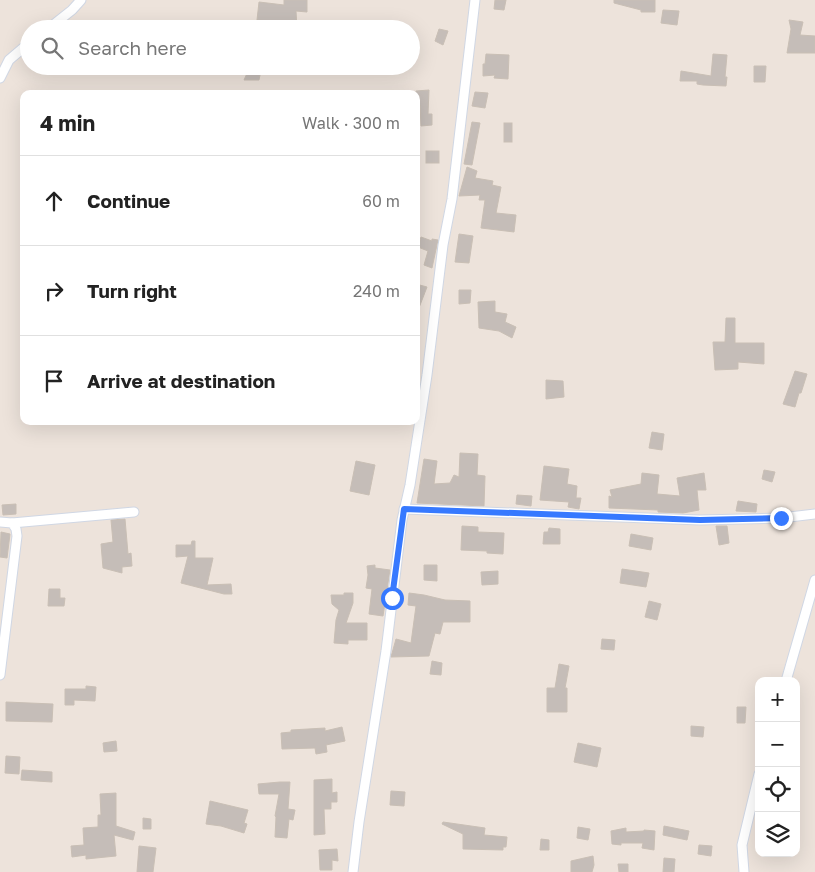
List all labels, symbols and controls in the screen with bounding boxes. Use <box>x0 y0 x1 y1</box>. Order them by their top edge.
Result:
search box <box>20 20 420 75</box>
icon: search <box>38 34 66 62</box>
text: Search here <box>78 36 187 59</box>
text: 4 min <box>40 110 95 136</box>
text: Walk · 300 m <box>302 113 400 133</box>
icon: ahead <box>40 187 68 215</box>
text: Continue <box>87 189 170 212</box>
text: 60 m <box>362 191 400 211</box>
icon: right <box>40 277 68 305</box>
text: Turn right <box>87 279 177 302</box>
text: 240 m <box>353 281 400 301</box>
icon: arrive <box>40 367 68 395</box>
text: Arrive at destination <box>87 369 275 392</box>
route end <box>770 507 793 530</box>
route start <box>381 587 404 610</box>
map controls <box>755 677 800 857</box>
button: + <box>755 677 800 722</box>
button: − <box>755 722 800 767</box>
button: locate <box>755 767 800 812</box>
button: layers <box>755 812 800 857</box>

